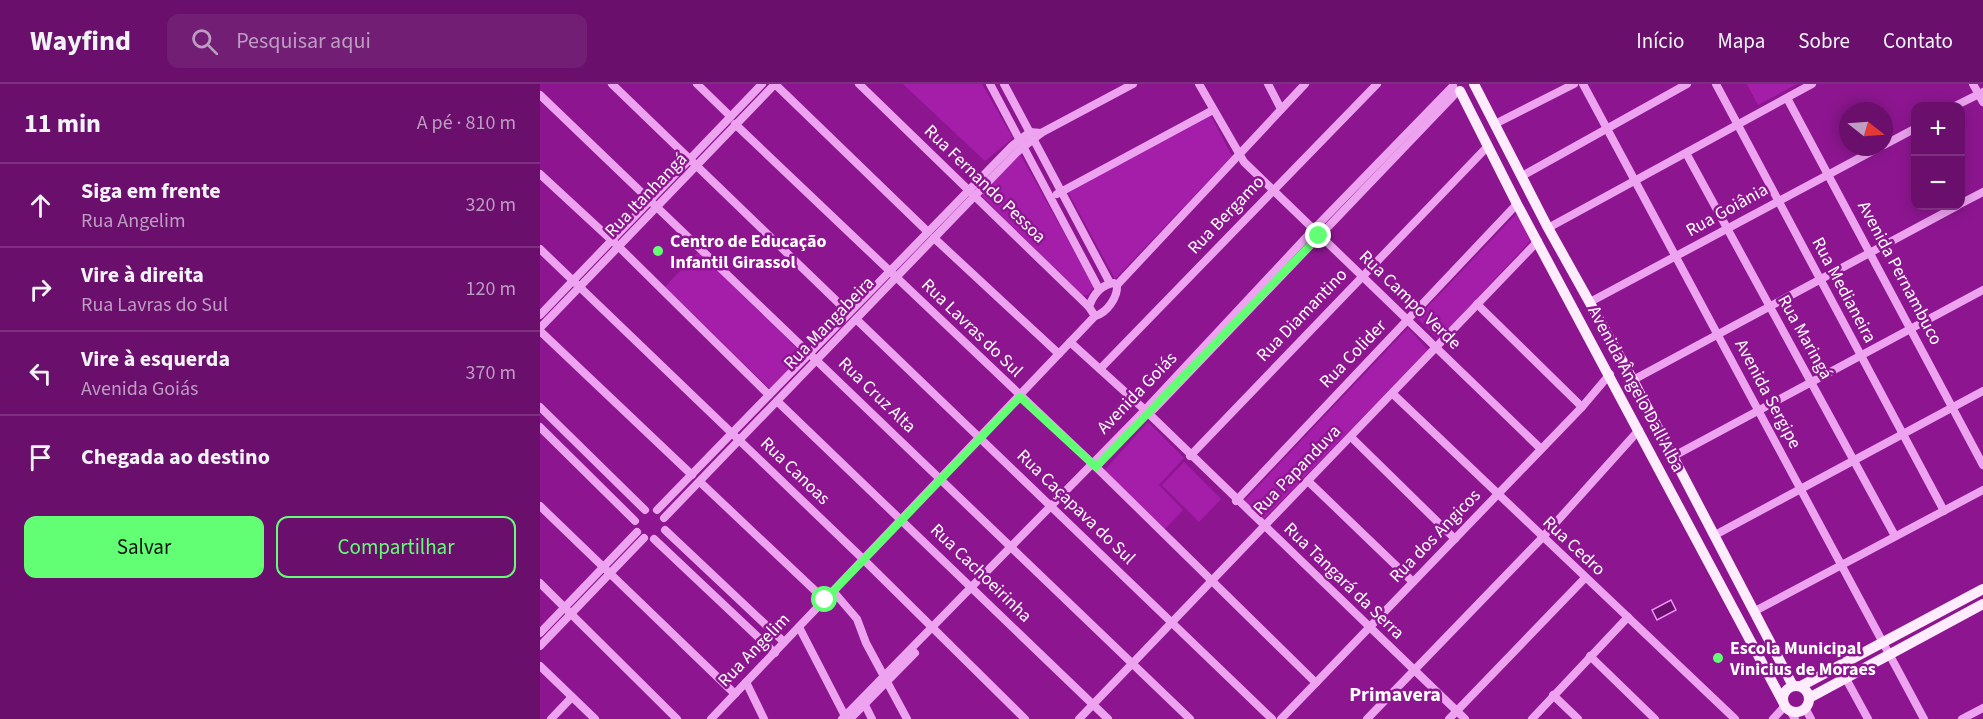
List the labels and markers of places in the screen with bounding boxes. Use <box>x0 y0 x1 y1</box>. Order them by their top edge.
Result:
place label: Centro de Educação Infantil Girassol <box>670 229 826 275</box>
marker: Centro de Educação Infantil Girassol <box>651 244 665 258</box>
place label: Escola Municipal Vinicius de Moraes <box>1729 636 1876 682</box>
marker: Escola Municipal Vinicius de Moraes <box>1711 651 1725 665</box>

